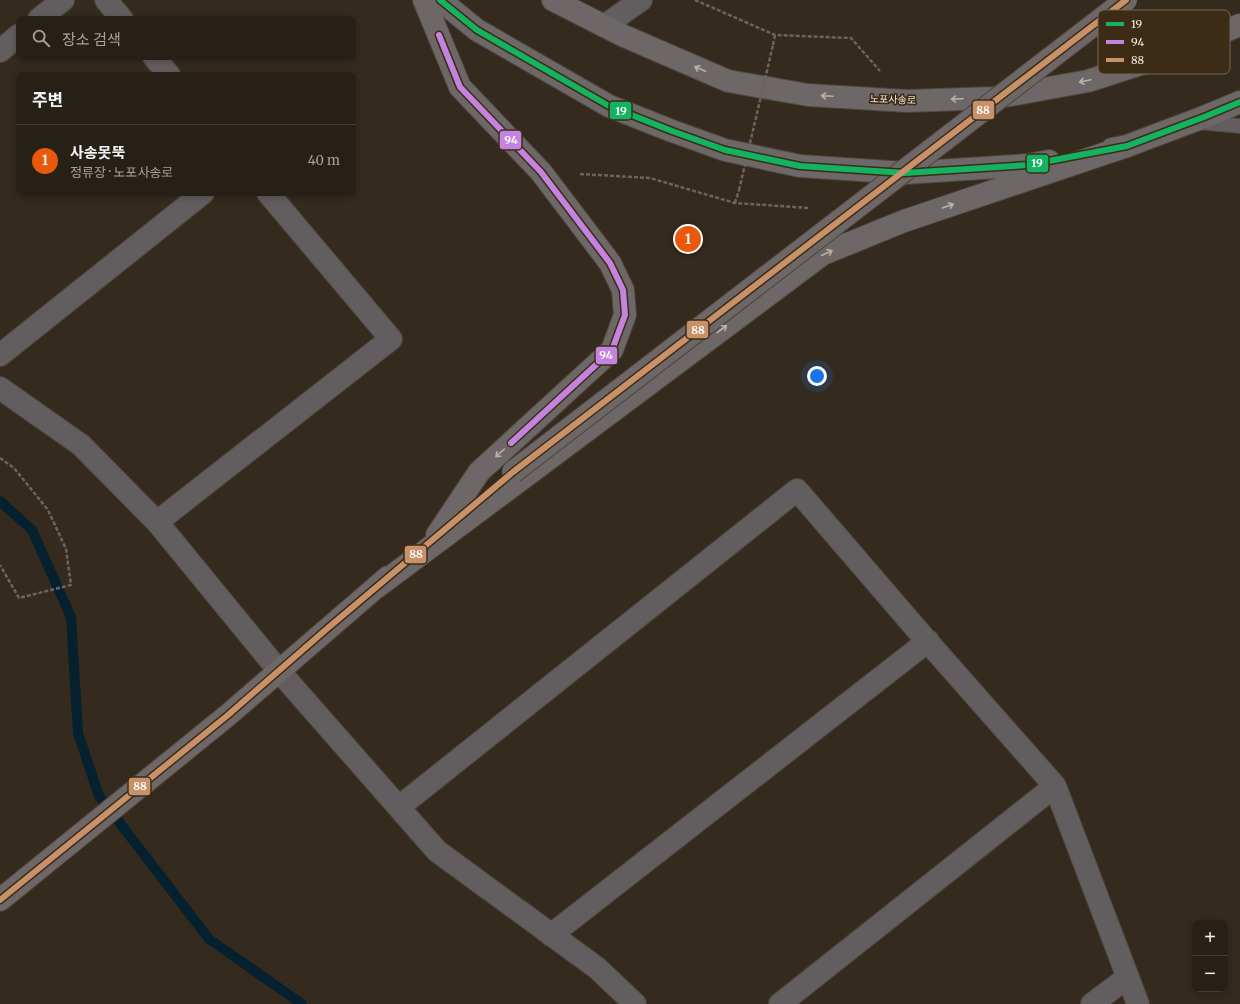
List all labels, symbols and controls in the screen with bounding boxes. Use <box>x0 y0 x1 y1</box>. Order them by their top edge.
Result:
legend <box>1098 10 1230 74</box>
search box <box>16 16 356 60</box>
text: 19 <box>1131 17 1142 31</box>
icon: search <box>30 27 52 49</box>
text: 장소 검색 <box>62 30 121 49</box>
text: 94 <box>1131 35 1144 49</box>
text: 88 <box>1131 53 1145 67</box>
one-way arrow <box>695 65 707 72</box>
one-way arrow <box>1079 78 1092 86</box>
text: 주변 <box>32 89 63 111</box>
street label: 노포사송로 <box>870 92 916 107</box>
one-way arrow <box>821 93 834 100</box>
one-way arrow <box>951 95 964 103</box>
line badge: 88 <box>972 100 995 120</box>
line badge: 19 <box>609 101 632 120</box>
text: 88 <box>976 103 990 117</box>
text: 19 <box>615 104 627 118</box>
line badge: 94 <box>499 130 522 150</box>
text: 94 <box>504 133 518 147</box>
text: 사송못뚝 <box>70 143 125 162</box>
text: 1 <box>42 152 48 169</box>
text: 40 m <box>308 152 340 169</box>
line badge: 19 <box>1026 154 1049 173</box>
text: 19 <box>1031 156 1043 170</box>
text: 정류장 · 노포사송로 <box>70 164 173 181</box>
one-way arrow <box>942 202 955 209</box>
pin: 1 <box>675 224 701 254</box>
one-way arrow <box>821 249 833 256</box>
line badge: 88 <box>686 320 709 339</box>
text: 88 <box>691 323 705 337</box>
one-way arrow <box>717 325 728 333</box>
line badge: 94 <box>595 346 618 365</box>
text: 94 <box>599 348 613 362</box>
your location <box>807 366 827 386</box>
one-way arrow <box>495 448 505 458</box>
line badge: 88 <box>404 545 427 564</box>
text: 88 <box>409 547 423 561</box>
line badge: 88 <box>128 777 151 796</box>
text: 88 <box>133 779 147 793</box>
map controls <box>1192 920 1228 992</box>
button: + <box>1192 920 1228 956</box>
button: − <box>1192 956 1228 992</box>

